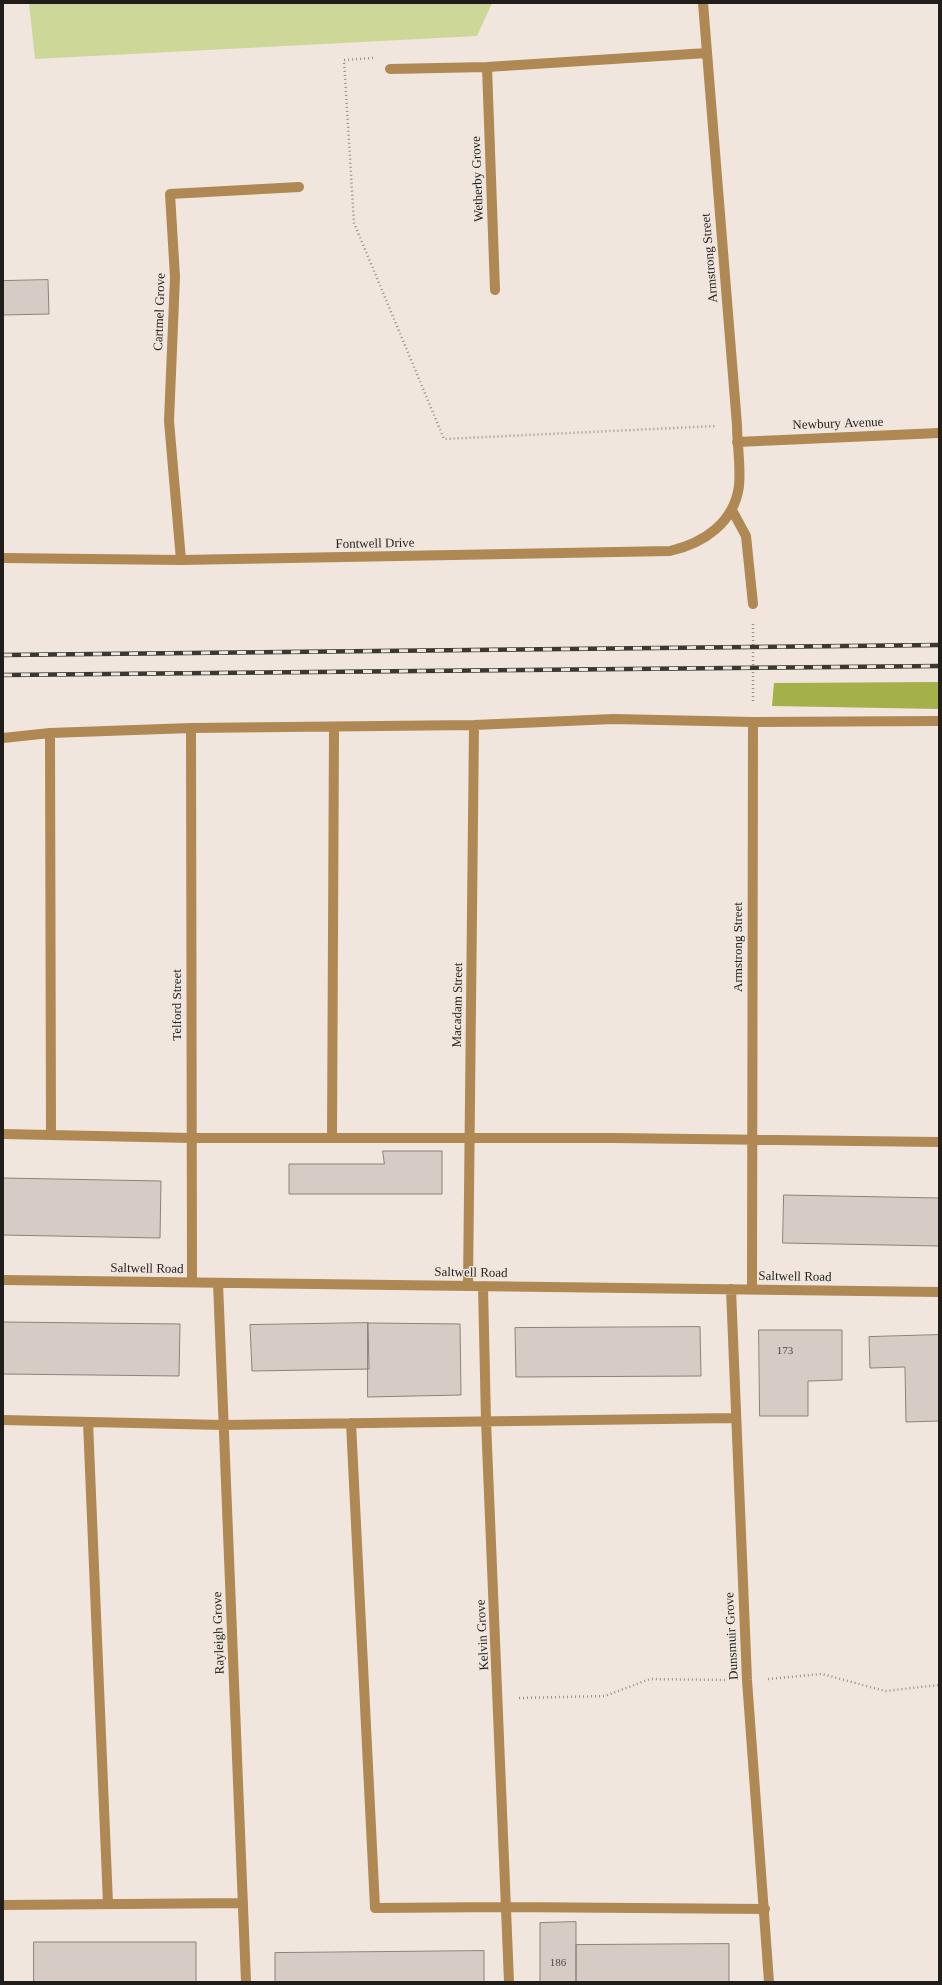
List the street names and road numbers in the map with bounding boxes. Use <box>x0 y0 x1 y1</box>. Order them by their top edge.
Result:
street label: Wetherby Grove <box>469 136 487 222</box>
street label: Armstrong Street <box>698 213 722 303</box>
street label: Cartmel Grove <box>151 273 169 351</box>
street label: Newbury Avenue <box>792 415 884 433</box>
street label: Fontwell Drive <box>335 536 415 552</box>
street label: Armstrong Street <box>731 902 747 992</box>
street label: Macadam Street <box>449 962 467 1048</box>
street label: Telford Street <box>170 969 186 1041</box>
street label: Saltwell Road <box>110 1261 184 1277</box>
street label: Saltwell Road <box>434 1265 508 1281</box>
street label: Saltwell Road <box>758 1269 832 1285</box>
street label: Rayleigh Grove <box>210 1591 228 1675</box>
street label: Dunsmuir Grove <box>722 1592 742 1680</box>
street label: Kelvin Grove <box>473 1599 493 1671</box>

